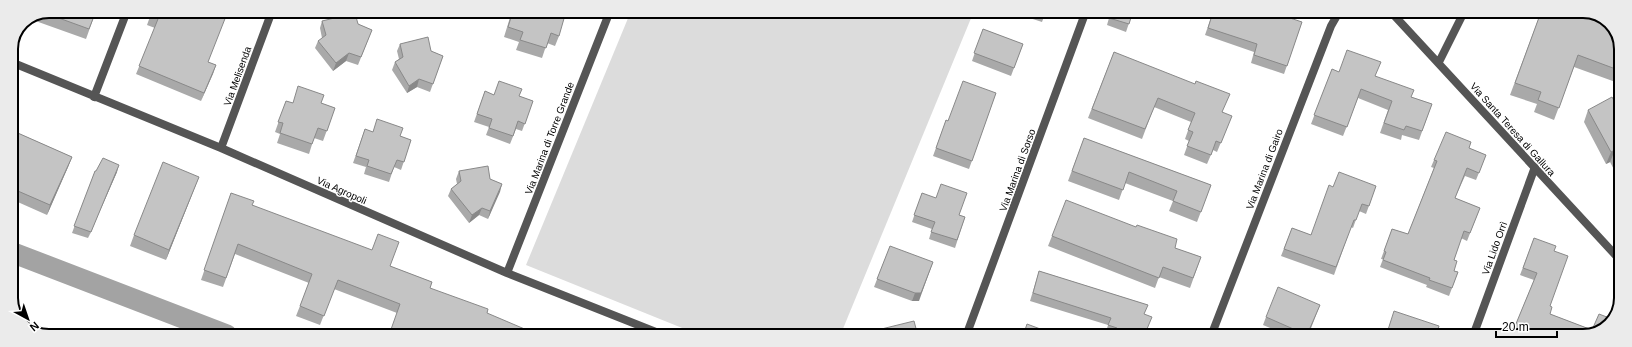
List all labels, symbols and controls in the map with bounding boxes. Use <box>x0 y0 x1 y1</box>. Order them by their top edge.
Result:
street label: Via Melisenda <box>222 44 253 107</box>
street label: Via Marina di Torre Grande <box>523 80 576 196</box>
street label: Via Santa Teresa di Gallura <box>1468 81 1558 178</box>
street label: Via Marina di Sorso <box>997 127 1038 213</box>
street label: Via Marina di Gairo <box>1244 127 1285 211</box>
street label: Via Agropoli <box>315 175 368 206</box>
street label: Via Lido Orrì <box>1480 220 1509 276</box>
north arrow <box>8 299 48 339</box>
scale bar <box>1496 313 1557 339</box>
text: N <box>27 320 41 334</box>
text: 20 m <box>1502 320 1529 334</box>

